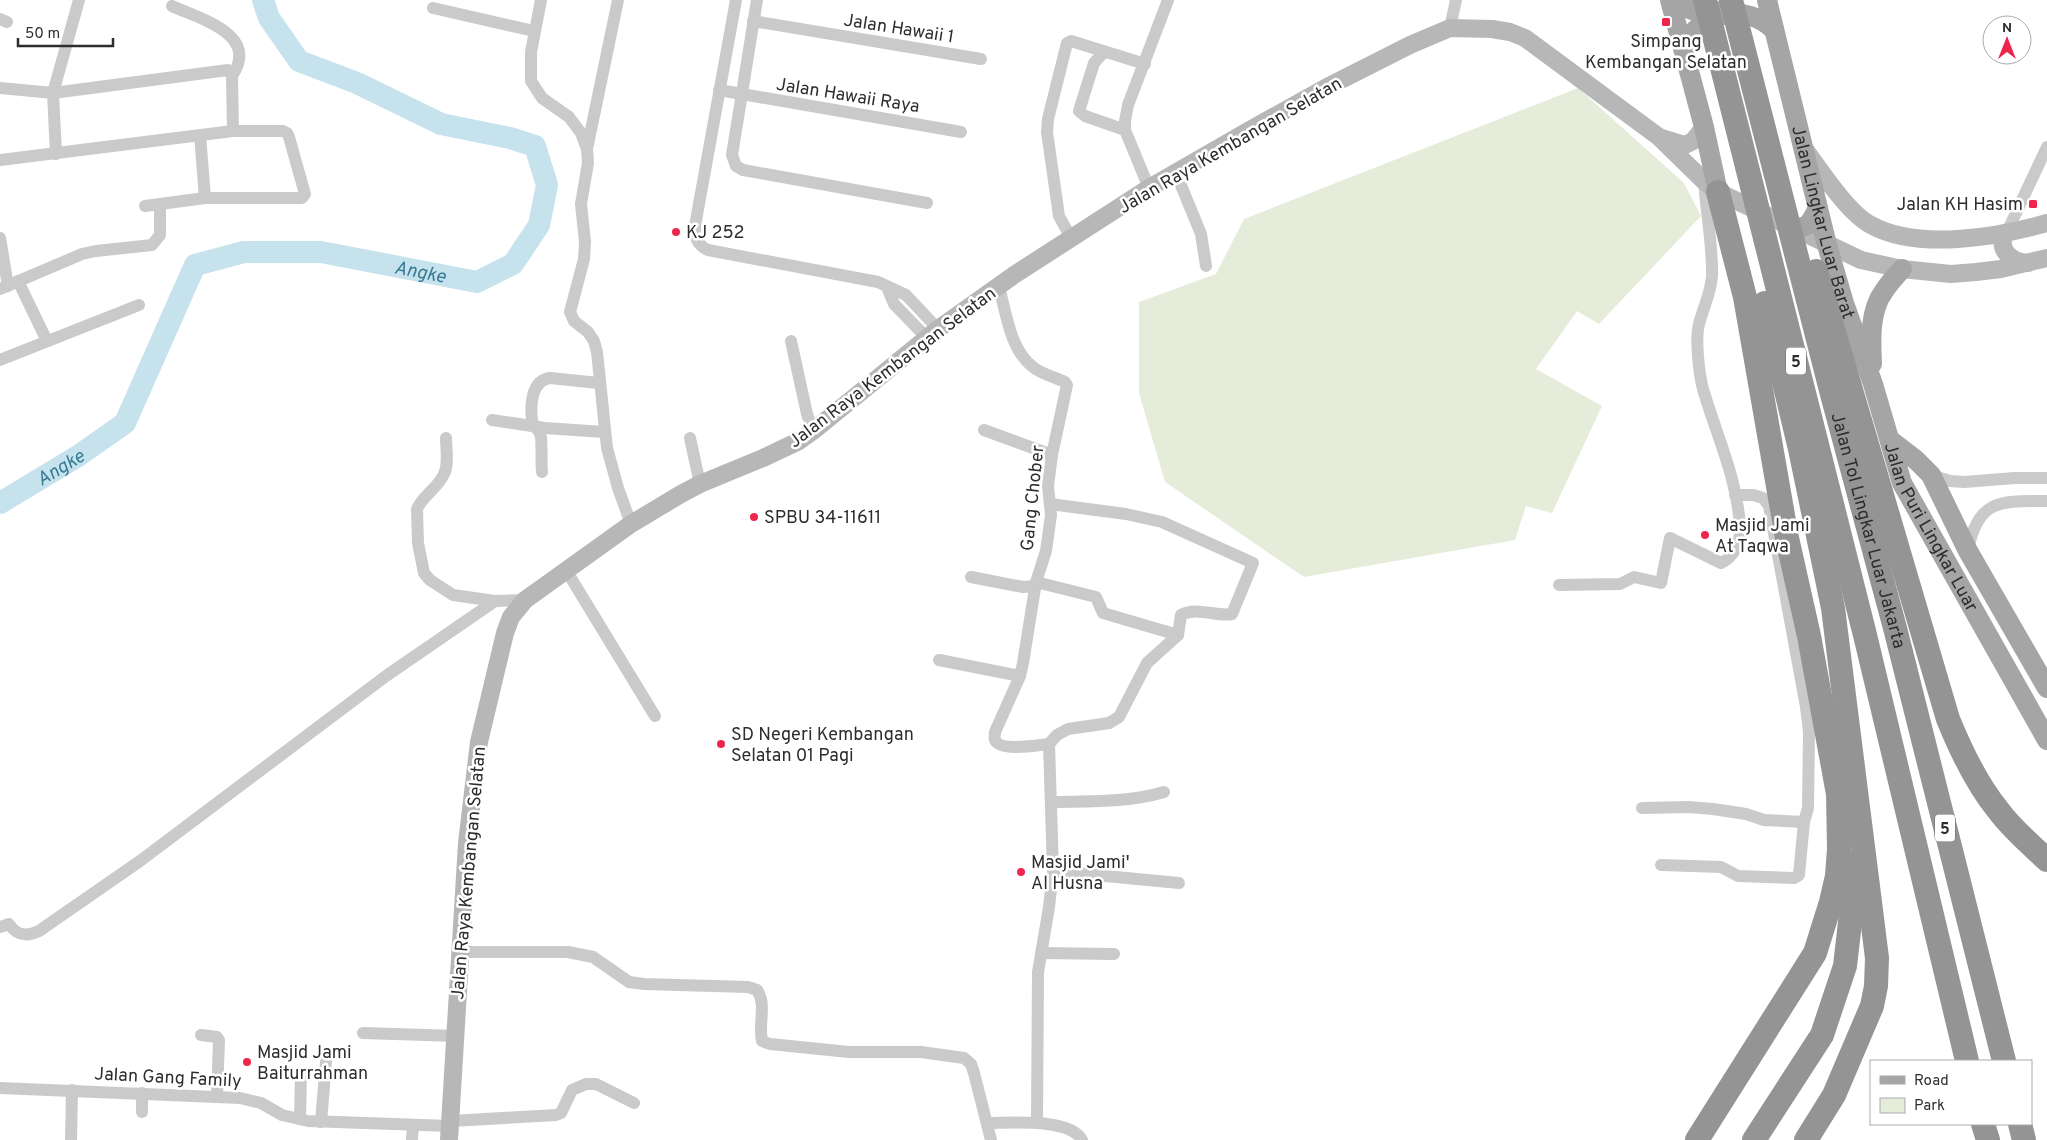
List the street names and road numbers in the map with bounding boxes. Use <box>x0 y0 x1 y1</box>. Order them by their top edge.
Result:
street label: Jalan Hawaii 1 <box>842 9 956 50</box>
street label: Jalan Raya Kembangan Selatan <box>1115 73 1346 220</box>
street label: Jalan Hawaii Raya <box>774 74 921 119</box>
street label: Jalan Lingkar Luar Barat <box>1785 123 1859 322</box>
street label: Jalan Raya Kembangan Selatan <box>785 283 1001 454</box>
road number: 5 <box>1786 348 1806 374</box>
street label: Jalan Tol Lingkar Luar Jakarta <box>1824 410 1910 651</box>
street label: Jalan Puri Lingkar Luar <box>1878 440 1982 616</box>
street label: Gang Chober <box>1017 444 1050 552</box>
street label: Jalan Raya Kembangan Selatan <box>447 746 492 1001</box>
road number: 5 <box>1935 814 1955 841</box>
street label: Jalan Gang Family <box>94 1063 242 1094</box>

